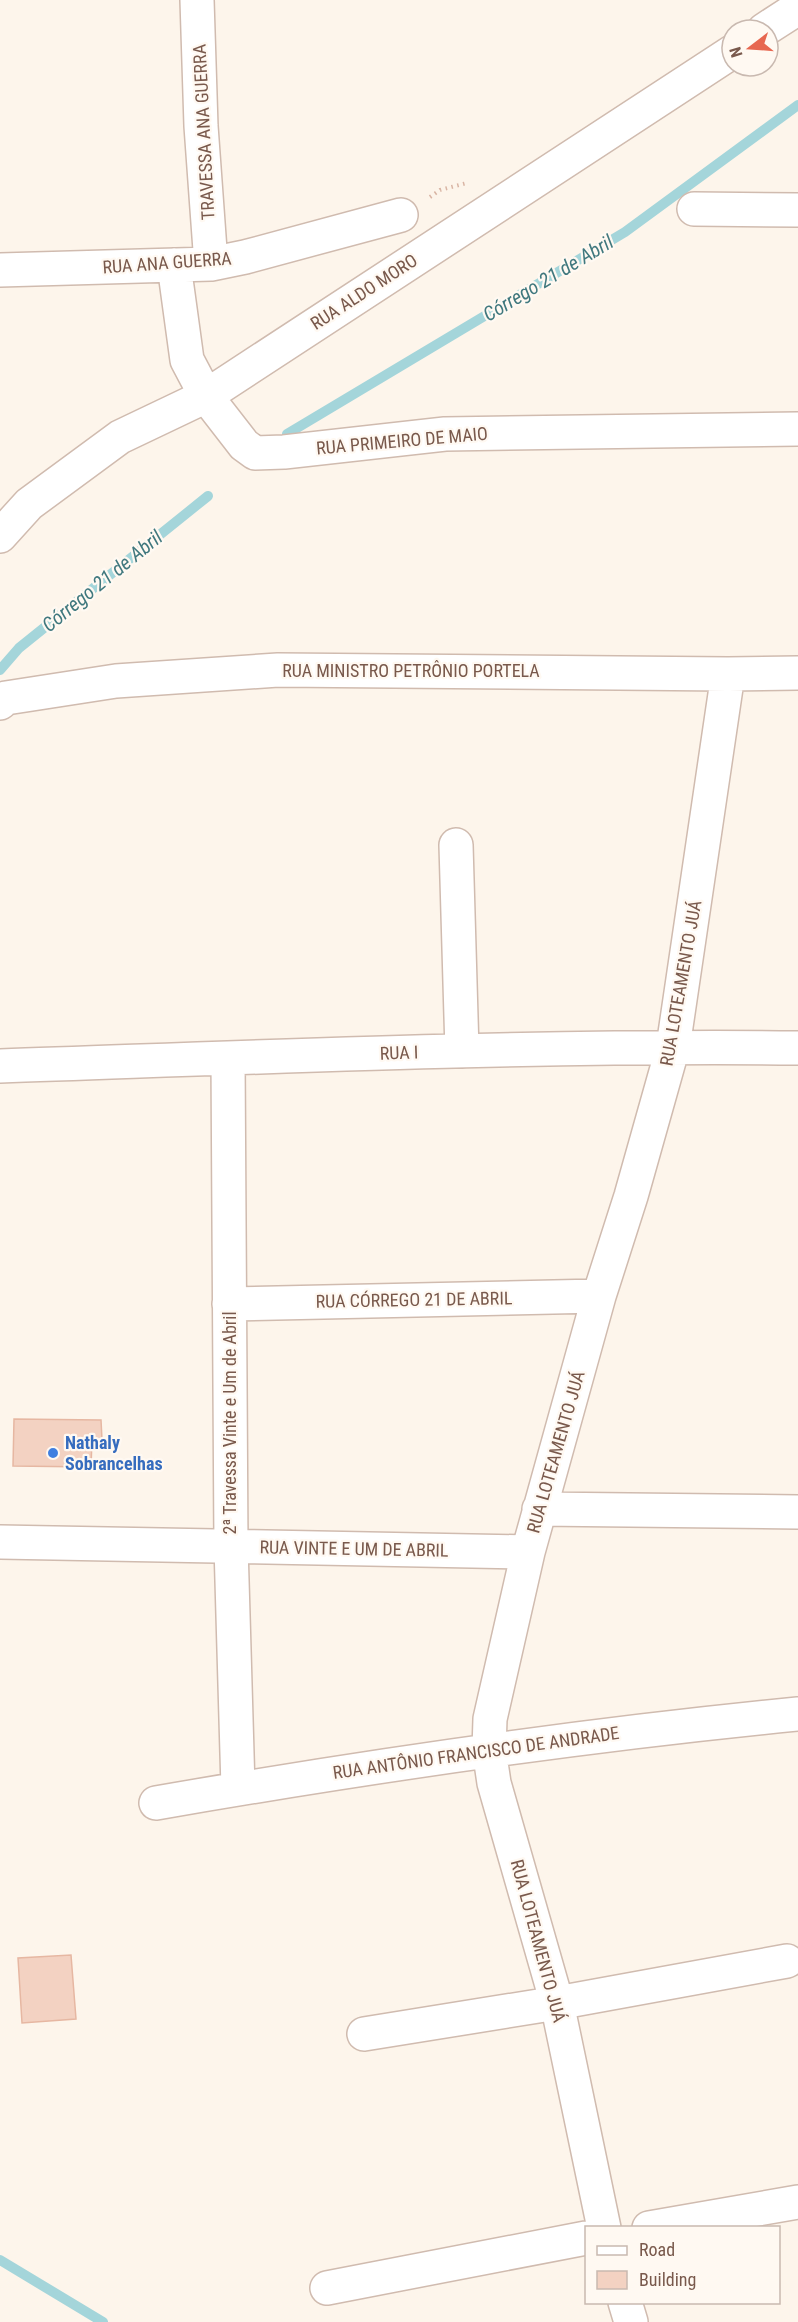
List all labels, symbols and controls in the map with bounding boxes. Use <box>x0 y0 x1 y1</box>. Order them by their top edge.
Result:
north arrow <box>720 18 780 78</box>
street label: TRAVESSA ANA GUERRA <box>188 43 219 221</box>
text: N <box>726 45 747 60</box>
water label: Córrego 21 de Abril <box>478 229 618 326</box>
street label: RUA ANA GUERRA <box>102 247 233 277</box>
street label: RUA ALDO MORO <box>306 249 421 334</box>
street label: RUA PRIMEIRO DE MAIO <box>315 423 489 458</box>
water label: Córrego 21 de Abril <box>37 525 167 637</box>
street label: RUA MINISTRO PETRÔNIO PORTELA <box>282 660 540 681</box>
street label: RUA LOTEAMENTO JUÁ <box>656 898 706 1067</box>
street label: RUA I <box>379 1041 419 1064</box>
street label: RUA CÓRREGO 21 DE ABRIL <box>315 1287 513 1312</box>
street label: 2ª Travessa Vinte e Um de Abril <box>219 1311 240 1535</box>
street label: RUA LOTEAMENTO JUÁ <box>522 1368 589 1535</box>
place label: Nathaly Sobrancelhas <box>65 1432 163 1474</box>
marker: Nathaly Sobrancelhas <box>46 1446 60 1460</box>
street label: RUA VINTE E UM DE ABRIL <box>259 1536 449 1561</box>
street label: RUA ANTÔNIO FRANCISCO DE ANDRADE <box>331 1722 621 1783</box>
street label: RUA LOTEAMENTO JUÁ <box>507 1857 570 2025</box>
legend <box>585 2226 780 2304</box>
text: Road <box>639 2239 675 2260</box>
text: Building <box>639 2269 696 2290</box>

